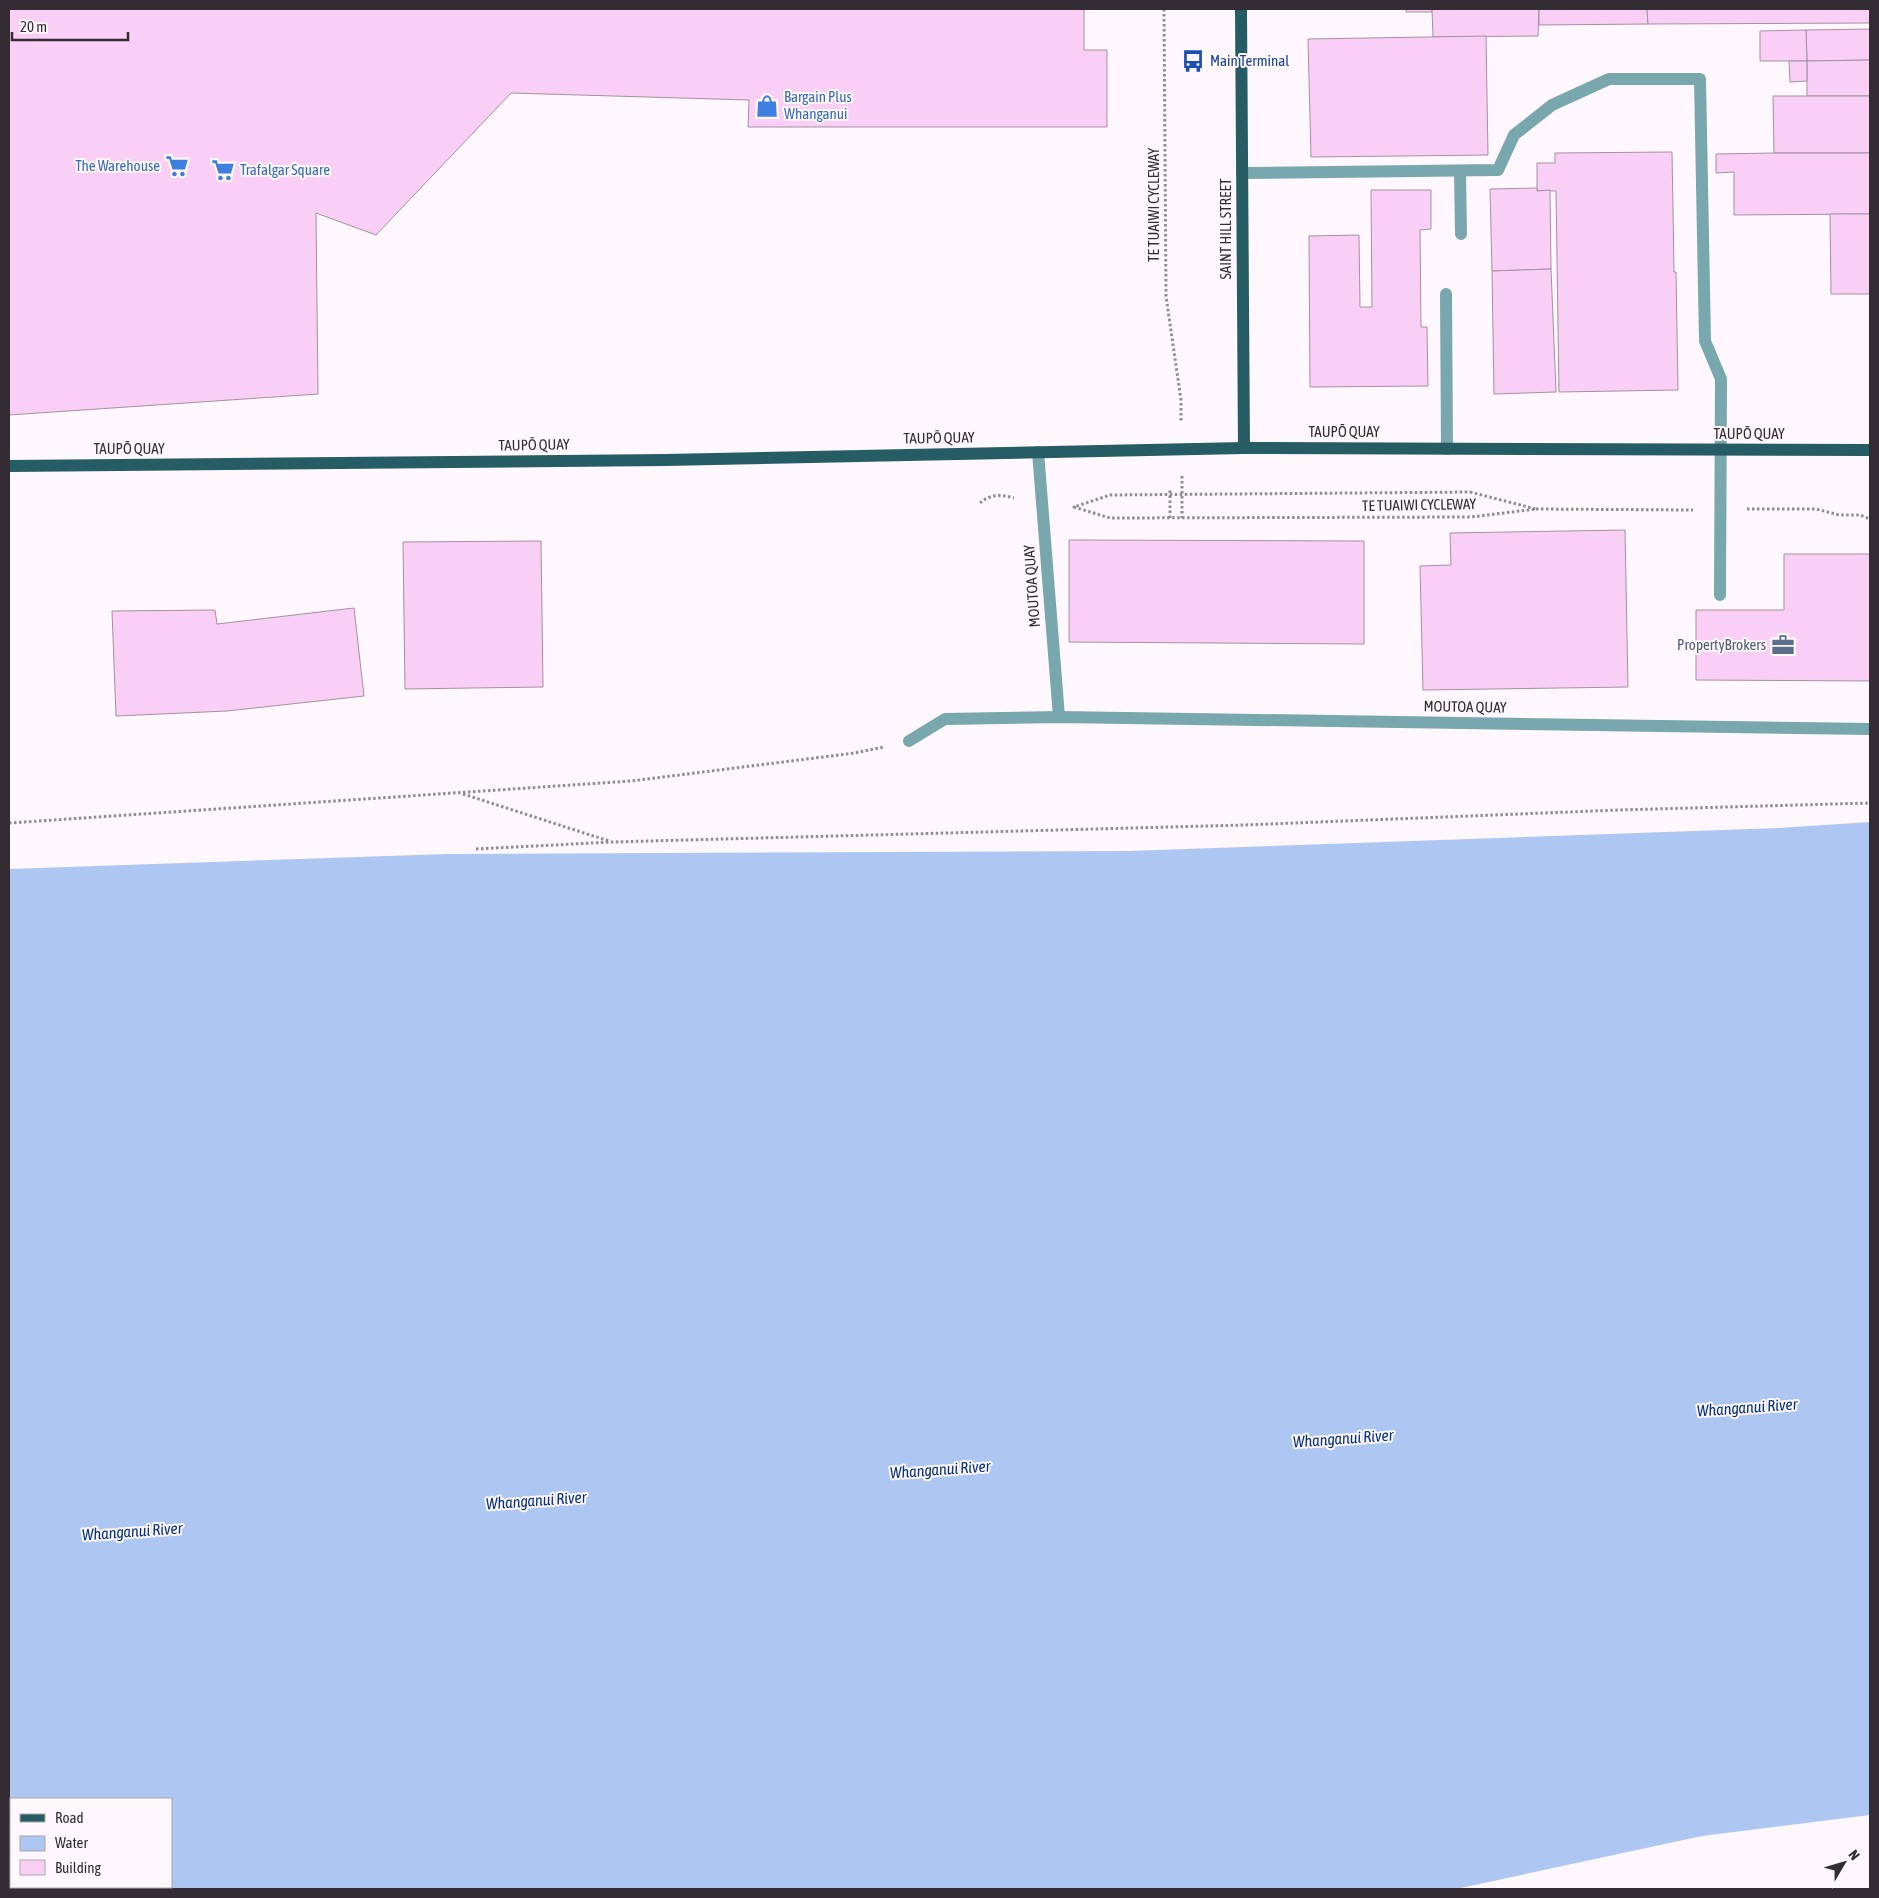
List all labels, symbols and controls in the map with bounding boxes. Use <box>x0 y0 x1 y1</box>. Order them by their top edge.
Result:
scale bar <box>12 10 129 42</box>
text: 20 m <box>20 18 47 35</box>
bus stop icon: Main Terminal <box>1180 48 1206 74</box>
place label: Main Terminal <box>1210 52 1289 69</box>
place label: Bargain Plus Whanganui <box>784 88 852 122</box>
shop icon: Bargain Plus Whanganui <box>754 93 780 119</box>
street label: TE TUAIWI CYCLEWAY <box>1145 148 1162 262</box>
supermarket icon: The Warehouse <box>164 153 190 179</box>
place label: The Warehouse <box>75 157 160 174</box>
supermarket icon: Trafalgar Square <box>210 157 236 183</box>
place label: Trafalgar Square <box>240 161 330 178</box>
street label: SAINT HILL STREET <box>1217 178 1234 279</box>
street label: TAUPŌ QUAY <box>1308 423 1380 440</box>
street label: TAUPŌ QUAY <box>1713 425 1785 442</box>
street label: TAUPŌ QUAY <box>903 428 975 447</box>
street label: TAUPŌ QUAY <box>498 435 570 454</box>
street label: TAUPŌ QUAY <box>93 440 165 457</box>
street label: TE TUAIWI CYCLEWAY <box>1362 495 1477 514</box>
street label: MOUTOA QUAY <box>1020 544 1043 628</box>
office icon: PropertyBrokers <box>1770 632 1796 658</box>
place label: PropertyBrokers <box>1677 636 1766 653</box>
street label: MOUTOA QUAY <box>1423 697 1507 716</box>
water label: Whanganui River <box>1696 1394 1799 1420</box>
water label: Whanganui River <box>1292 1425 1395 1451</box>
water label: Whanganui River <box>889 1456 992 1482</box>
water label: Whanganui River <box>485 1487 588 1513</box>
water label: Whanganui River <box>81 1518 184 1544</box>
legend <box>10 1798 172 1888</box>
text: Road <box>55 1809 84 1826</box>
text: Water <box>55 1834 88 1851</box>
north arrow <box>1819 1838 1869 1888</box>
text: N <box>1845 1847 1863 1863</box>
text: Building <box>55 1859 101 1876</box>

